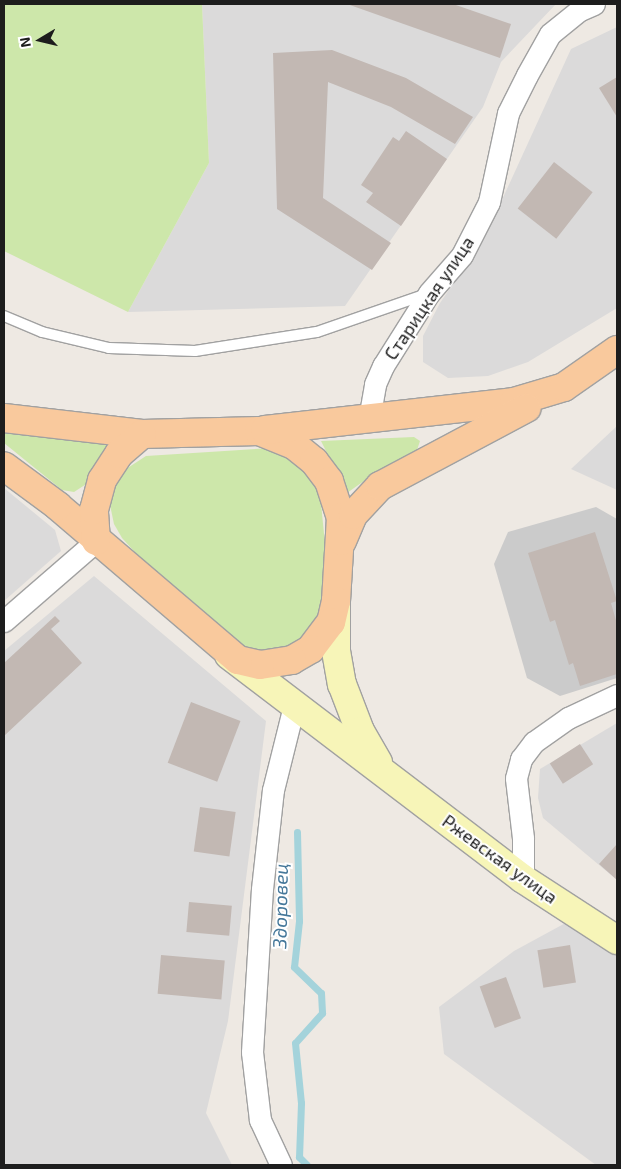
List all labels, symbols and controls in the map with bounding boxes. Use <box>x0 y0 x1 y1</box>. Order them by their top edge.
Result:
north arrow <box>15 15 65 65</box>
text: N <box>16 36 34 49</box>
street label: Старицкая улица <box>380 232 478 364</box>
street label: Ржевская улица <box>438 810 562 908</box>
water label: Здоровец <box>268 863 292 949</box>

